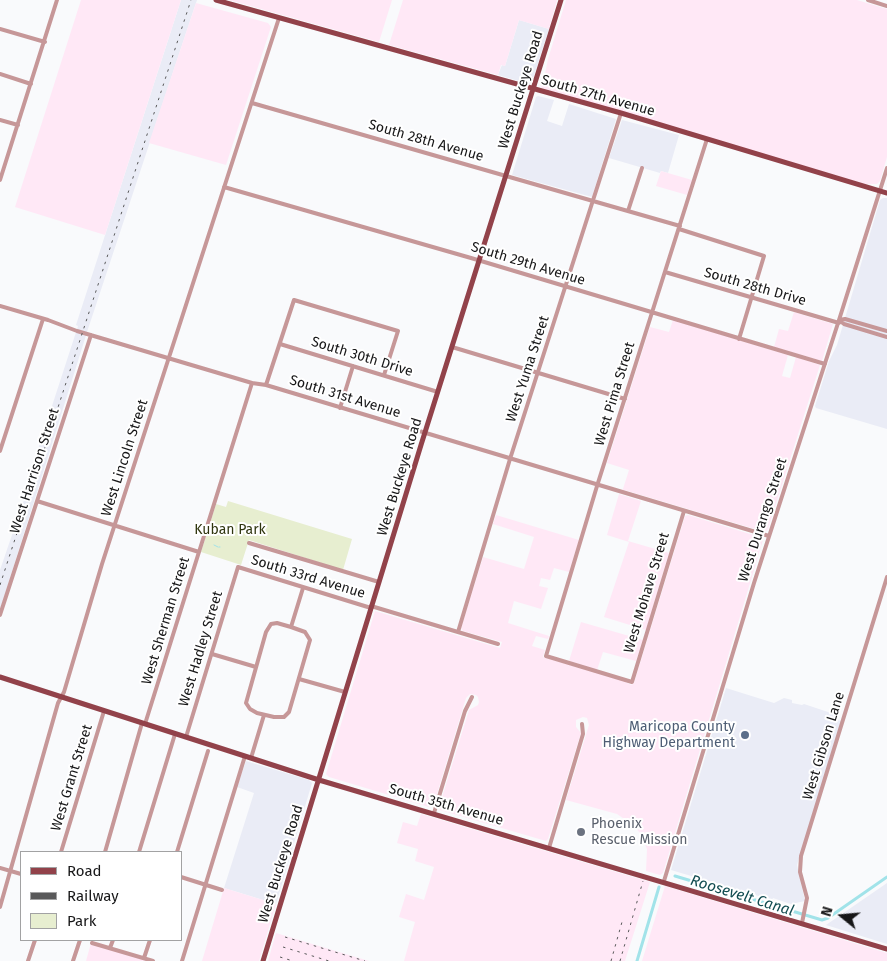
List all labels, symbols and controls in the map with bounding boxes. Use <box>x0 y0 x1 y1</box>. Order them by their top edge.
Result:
street label: West Buckeye Road <box>495 29 547 151</box>
street label: South 27th Avenue <box>539 72 657 120</box>
street label: South 28th Avenue <box>366 117 486 165</box>
street label: South 29th Avenue <box>469 239 587 289</box>
street label: South 28th Drive <box>702 264 808 310</box>
street label: West Yuma Street <box>503 314 553 424</box>
street label: South 30th Drive <box>309 334 415 380</box>
street label: West Pima Street <box>591 340 639 448</box>
street label: South 31st Avenue <box>287 372 403 422</box>
street label: West Lincoln Street <box>98 397 152 519</box>
street label: West Harrison Street <box>7 406 63 536</box>
street label: West Buckeye Road <box>374 416 426 538</box>
street label: West Durango Street <box>735 456 791 584</box>
park label: Kuban Park <box>194 522 266 538</box>
street label: West Mohave Street <box>621 531 673 655</box>
street label: South 33rd Avenue <box>249 552 367 602</box>
street label: West Sherman Street <box>139 555 193 687</box>
street label: West Hadley Street <box>175 589 227 709</box>
street label: West Gibson Lane <box>800 690 848 802</box>
place label: Maricopa County Highway Department <box>602 719 735 752</box>
street label: West Grant Street <box>48 723 96 833</box>
marker: Maricopa County Highway Department <box>739 729 751 741</box>
street label: South 35th Avenue <box>387 781 505 829</box>
street label: West Buckeye Road <box>255 803 307 925</box>
place label: Phoenix Rescue Mission <box>591 816 688 849</box>
marker: Phoenix Rescue Mission <box>575 826 587 838</box>
legend <box>20 851 182 941</box>
text: Road <box>67 862 102 880</box>
water label: Roosevelt Canal <box>688 872 796 920</box>
text: Railway <box>67 887 119 905</box>
north arrow <box>817 891 867 941</box>
text: N <box>818 905 837 918</box>
text: Park <box>67 912 97 930</box>

